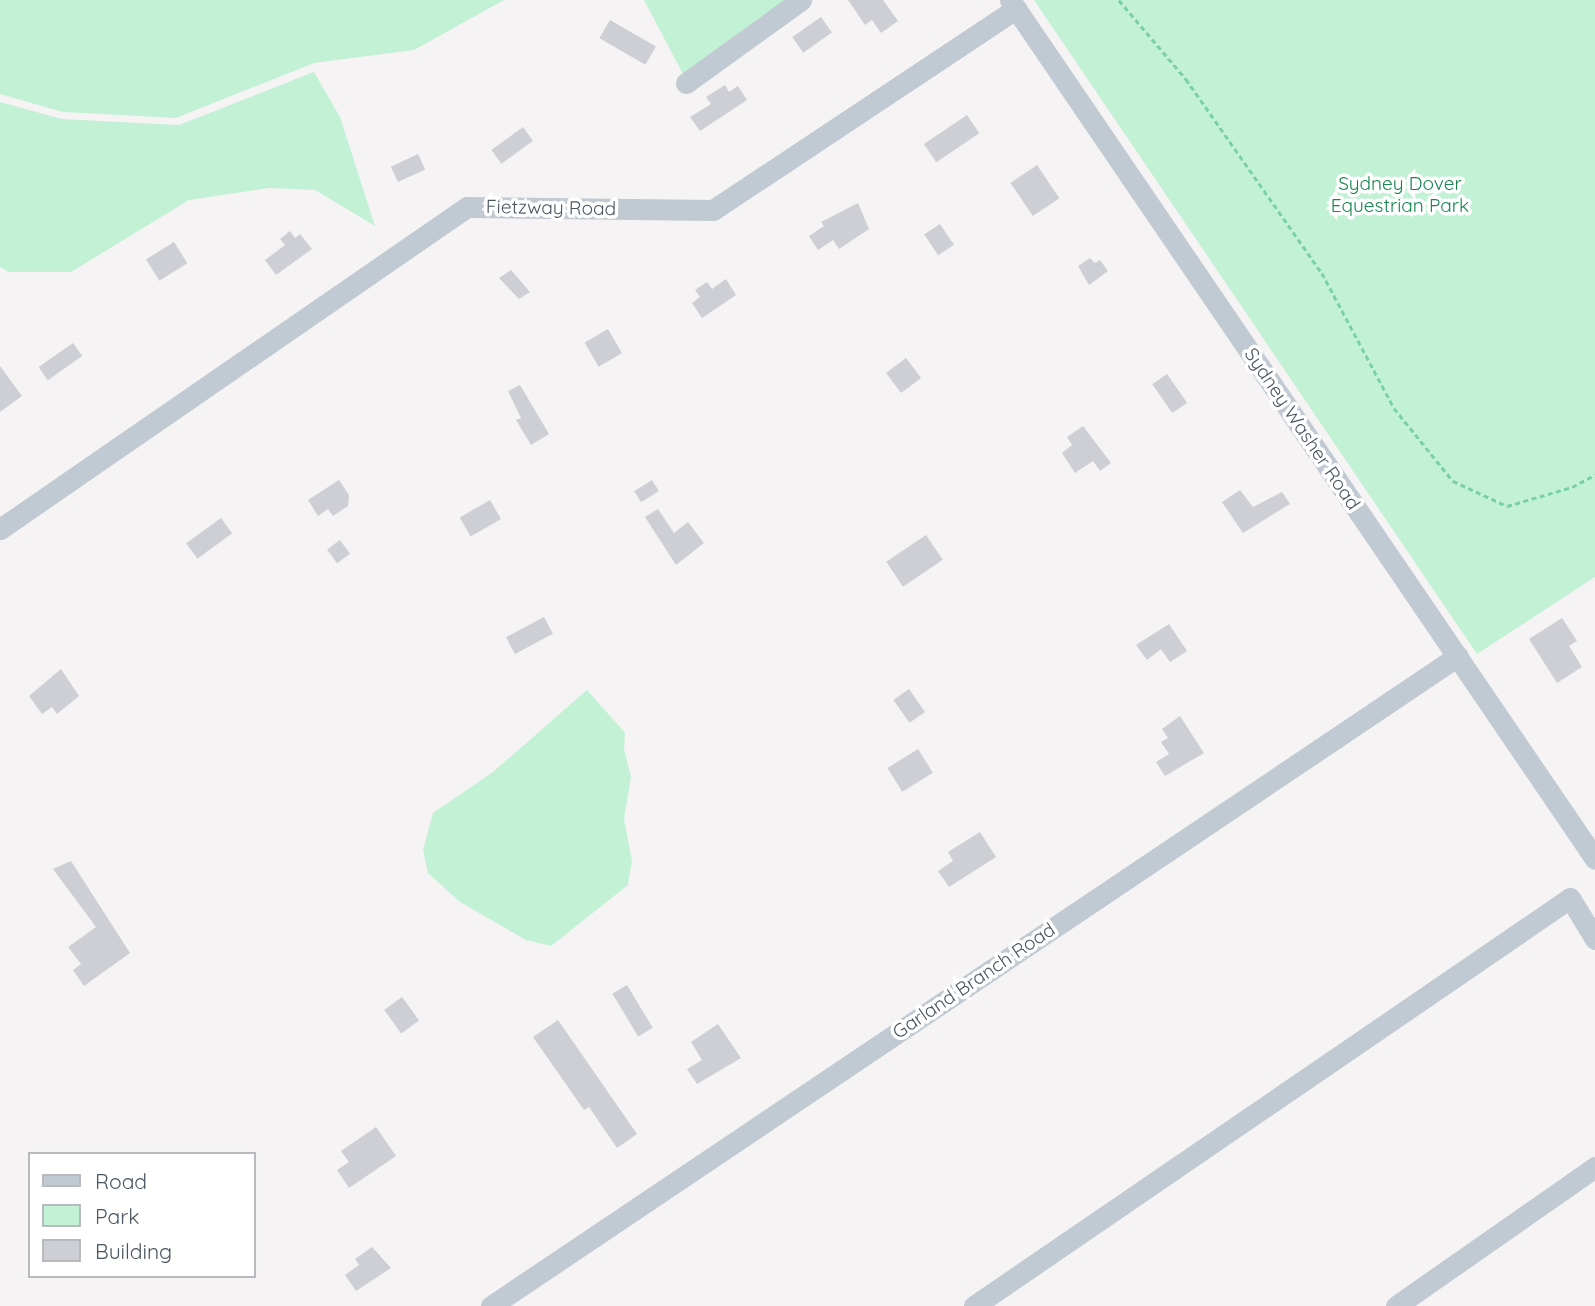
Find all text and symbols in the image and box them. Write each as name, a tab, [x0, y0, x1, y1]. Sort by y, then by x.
park label: Sydney Dover Equestrian Park	[1331, 173, 1469, 217]
street label: Fietzway Road	[486, 195, 616, 221]
street label: Sydney Washer Road	[1239, 344, 1365, 514]
street label: Garland Branch Road	[889, 918, 1059, 1044]
legend	[28, 1152, 256, 1278]
text: Road	[95, 1168, 147, 1194]
text: Park	[95, 1203, 139, 1229]
text: Building	[95, 1238, 172, 1264]

